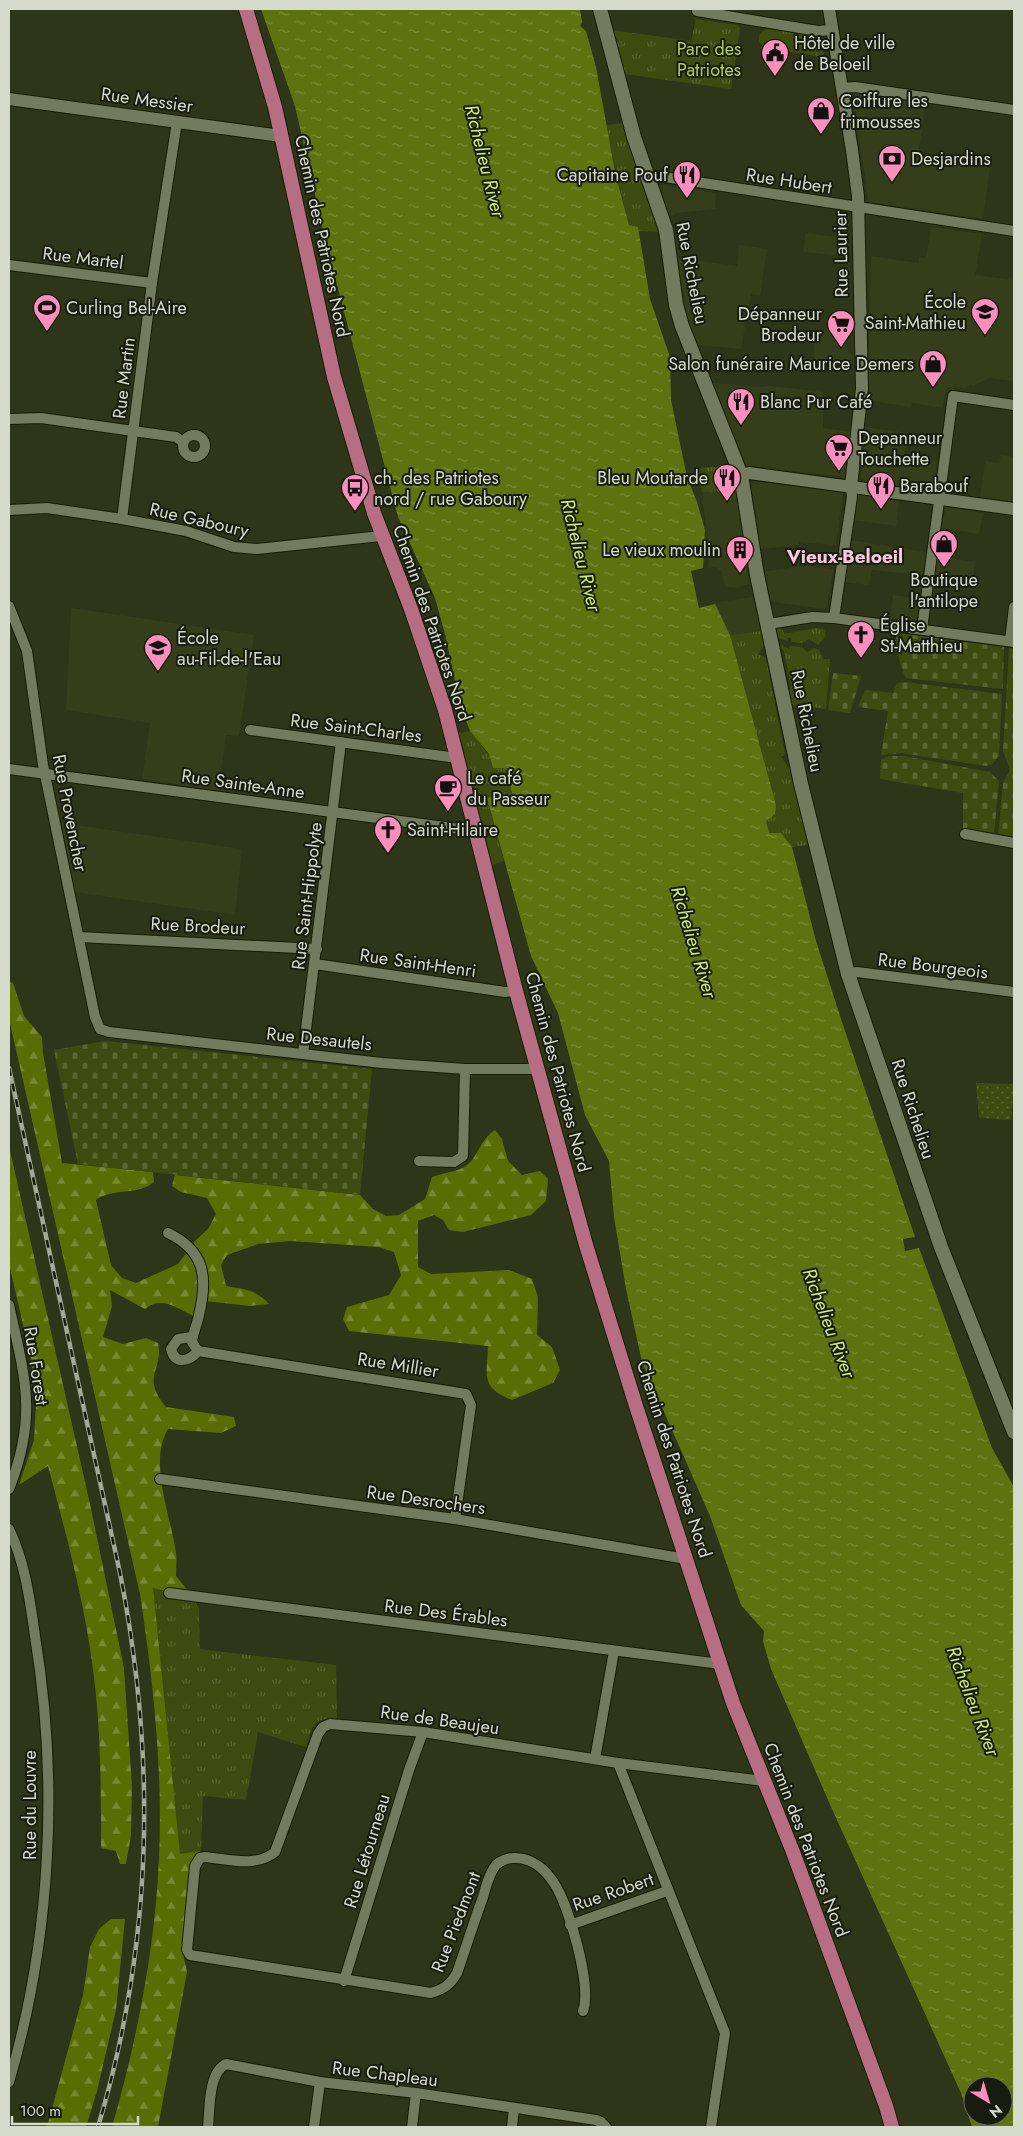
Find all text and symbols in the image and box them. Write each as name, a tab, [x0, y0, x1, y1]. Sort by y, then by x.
place label: Hôtel de ville de Beloeil	[794, 30, 895, 77]
park label: Parc des Patriotes	[677, 36, 741, 83]
public building icon: Hôtel de ville de Beloeil	[760, 38, 790, 77]
street label: Rue Messier	[99, 81, 196, 119]
place label: Coiffure les frimousses	[840, 88, 928, 135]
shop icon: Coiffure les frimousses	[806, 96, 836, 135]
water label: Richelieu River	[458, 102, 513, 222]
street label: Chemin des Patriotes Nord	[288, 132, 356, 340]
bank icon: Desjardins	[877, 144, 907, 183]
place label: Desjardins	[911, 146, 991, 172]
restaurant icon: Capitaine Pouf	[672, 160, 702, 199]
street label: Rue Hubert	[744, 161, 834, 201]
place label: Capitaine Pouf	[557, 162, 669, 188]
street label: Rue Laurier	[827, 210, 855, 298]
street label: Rue Richelieu	[669, 220, 715, 326]
street label: Rue Martel	[41, 240, 125, 276]
place label: École Saint-Mathieu	[865, 289, 966, 336]
sports icon: Curling Bel-Aire	[32, 293, 62, 332]
place label: Curling Bel-Aire	[66, 295, 187, 321]
school or university icon: École Saint-Mathieu	[970, 297, 1000, 336]
place label: Dépanneur Brodeur	[738, 301, 823, 348]
supermarket icon: Dépanneur Brodeur	[826, 309, 856, 348]
street label: Rue Martin	[106, 336, 142, 420]
shop icon: Salon funéraire Maurice Demers	[918, 349, 948, 388]
place label: Salon funéraire Maurice Demers	[668, 351, 914, 377]
restaurant icon: Blanc Pur Café	[726, 387, 756, 426]
place label: Blanc Pur Café	[760, 389, 872, 415]
place label: Depanneur Touchette	[858, 425, 943, 472]
supermarket icon: Depanneur Touchette	[824, 433, 854, 472]
restaurant icon: Bleu Moutarde	[712, 463, 742, 502]
place label: ch. des Patriotes nord / rue Gaboury	[374, 465, 527, 512]
place label: Bleu Moutarde	[597, 465, 708, 491]
restaurant icon: Barabouf	[866, 471, 896, 510]
bus stop icon: ch. des Patriotes nord / rue Gaboury	[340, 473, 370, 512]
place label: Barabouf	[900, 473, 969, 499]
street label: Rue Gaboury	[147, 496, 251, 544]
water label: Richelieu River	[554, 496, 609, 616]
street label: Chemin des Patriotes Nord	[386, 521, 478, 725]
shop icon: Boutique l'antilope	[929, 529, 959, 568]
building icon: Le vieux moulin	[725, 535, 755, 574]
place label: Le vieux moulin	[602, 537, 721, 563]
district label: Vieux-Beloeil	[786, 543, 903, 570]
place label: Boutique l'antilope	[910, 567, 978, 614]
place label: Église St-Matthieu	[880, 612, 963, 659]
church icon: Église St-Matthieu	[846, 620, 876, 659]
place label: École au-Fil-de-l'Eau	[177, 625, 281, 672]
school or university icon: École au-Fil-de-l'Eau	[143, 633, 173, 672]
street label: Rue Richelieu	[784, 668, 830, 774]
street label: Rue Saint-Charles	[289, 707, 423, 749]
street label: Rue Provencher	[46, 752, 94, 875]
street label: Rue Sainte-Anne	[180, 762, 306, 806]
place label: Le café du Passeur	[467, 765, 550, 812]
cafe icon: Le café du Passeur	[433, 773, 463, 812]
church icon: Saint-Hilaire	[373, 815, 403, 854]
place label: Saint-Hilaire	[407, 817, 498, 843]
street label: Rue Saint-Hippolyte	[285, 821, 329, 971]
water label: Richelieu River	[664, 883, 724, 1003]
street label: Rue Brodeur	[150, 911, 247, 942]
street label: Rue Saint-Henri	[358, 942, 478, 984]
street label: Rue Bourgeois	[876, 946, 990, 986]
street label: Chemin des Patriotes Nord	[519, 969, 597, 1175]
street label: Rue Desautels	[265, 1021, 373, 1057]
street label: Rue Richelieu	[885, 1056, 941, 1162]
water label: Richelieu River	[796, 1264, 863, 1383]
street label: Rue Forest	[17, 1325, 55, 1408]
street label: Rue Millier	[356, 1346, 441, 1384]
street label: Chemin des Patriotes Nord	[630, 1357, 718, 1561]
street label: Rue Desrochers	[365, 1479, 487, 1521]
street label: Rue Des Érables	[383, 1593, 509, 1633]
water label: Richelieu River	[940, 1642, 1007, 1761]
street label: Rue de Beaujeu	[379, 1699, 501, 1741]
street label: Chemin des Patriotes Nord	[757, 1739, 855, 1941]
street label: Rue du Louvre	[17, 1750, 43, 1860]
street label: Rue Létourneau	[337, 1791, 397, 1911]
street label: Rue Robert	[569, 1866, 658, 1918]
street label: Rue Piedmont	[425, 1867, 487, 1976]
street label: Rue Chapleau	[331, 2055, 439, 2093]
north arrow	[963, 2076, 1013, 2126]
scale bar	[12, 2094, 139, 2126]
text: 100 m	[20, 2100, 61, 2122]
text: N	[985, 2100, 1007, 2123]

